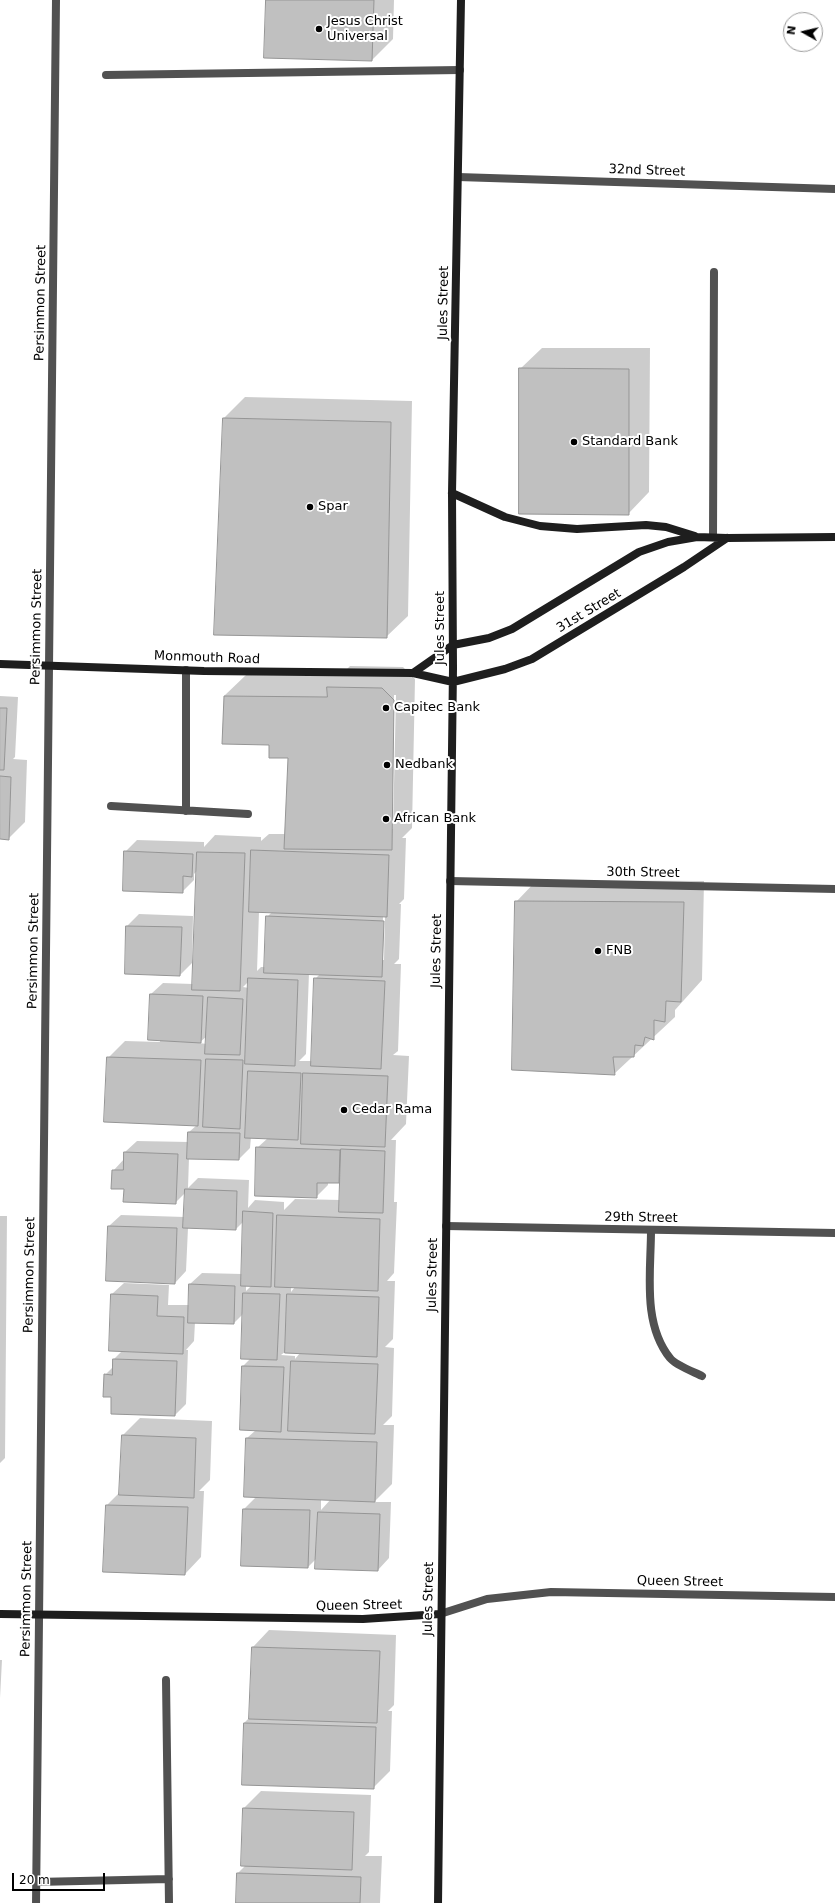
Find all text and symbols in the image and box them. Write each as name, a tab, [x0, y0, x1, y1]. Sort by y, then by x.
north arrow	[783, 12, 823, 52]
place label: Jesus Christ Universal	[327, 14, 403, 45]
marker: Jesus Christ Universal	[314, 24, 324, 34]
text: N	[785, 25, 799, 36]
street label: 32nd Street	[608, 162, 686, 180]
street label: Persimmon Street	[32, 245, 50, 361]
street label: Jules Street	[436, 266, 452, 340]
place label: Standard Bank	[582, 434, 678, 450]
marker: Standard Bank	[569, 437, 579, 447]
place label: Spar	[318, 499, 348, 515]
marker: Spar	[305, 502, 315, 512]
street label: Persimmon Street	[28, 569, 46, 685]
street label: 31st Street	[554, 586, 624, 636]
street label: Jules Street	[433, 591, 449, 665]
street label: Monmouth Road	[154, 648, 260, 668]
place label: Capitec Bank	[394, 700, 480, 716]
marker: Capitec Bank	[381, 703, 391, 713]
place label: Nedbank	[395, 757, 453, 773]
marker: Nedbank	[382, 760, 392, 770]
place label: African Bank	[394, 811, 476, 827]
marker: African Bank	[381, 814, 391, 824]
street label: 30th Street	[606, 865, 680, 881]
street label: Persimmon Street	[25, 893, 43, 1009]
street label: Jules Street	[429, 914, 445, 988]
place label: FNB	[606, 943, 632, 959]
marker: FNB	[593, 946, 603, 956]
place label: Cedar Rama	[352, 1102, 432, 1118]
marker: Cedar Rama	[339, 1105, 349, 1115]
street label: 29th Street	[604, 1210, 678, 1226]
street label: Persimmon Street	[21, 1217, 39, 1333]
street label: Jules Street	[425, 1238, 441, 1312]
street label: Persimmon Street	[18, 1541, 36, 1657]
street label: Jules Street	[421, 1562, 437, 1636]
street label: Queen Street	[637, 1573, 723, 1591]
street label: Queen Street	[316, 1597, 402, 1615]
scale bar	[14, 1865, 107, 1891]
text: 20 m	[19, 1873, 50, 1887]

